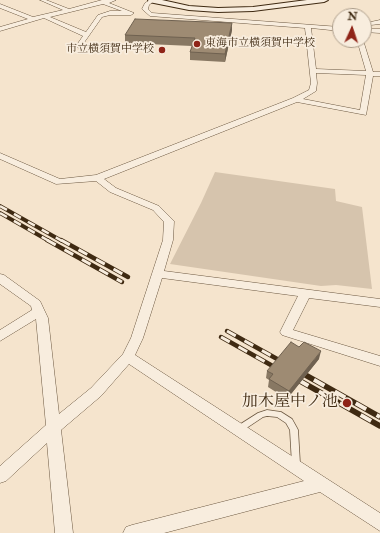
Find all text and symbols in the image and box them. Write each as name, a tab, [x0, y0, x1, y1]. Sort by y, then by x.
north arrow	[332, 8, 372, 48]
text: N	[347, 10, 358, 23]
place label: 東海市立横須賀中学校	[205, 37, 315, 51]
marker: 東海市立横須賀中学校	[192, 39, 202, 49]
place label: 市立横須賀中学校	[66, 43, 154, 57]
marker: 市立横須賀中学校	[157, 45, 167, 55]
place label: 加木屋中ノ池	[242, 393, 338, 413]
marker: 加木屋中ノ池	[341, 397, 353, 409]

